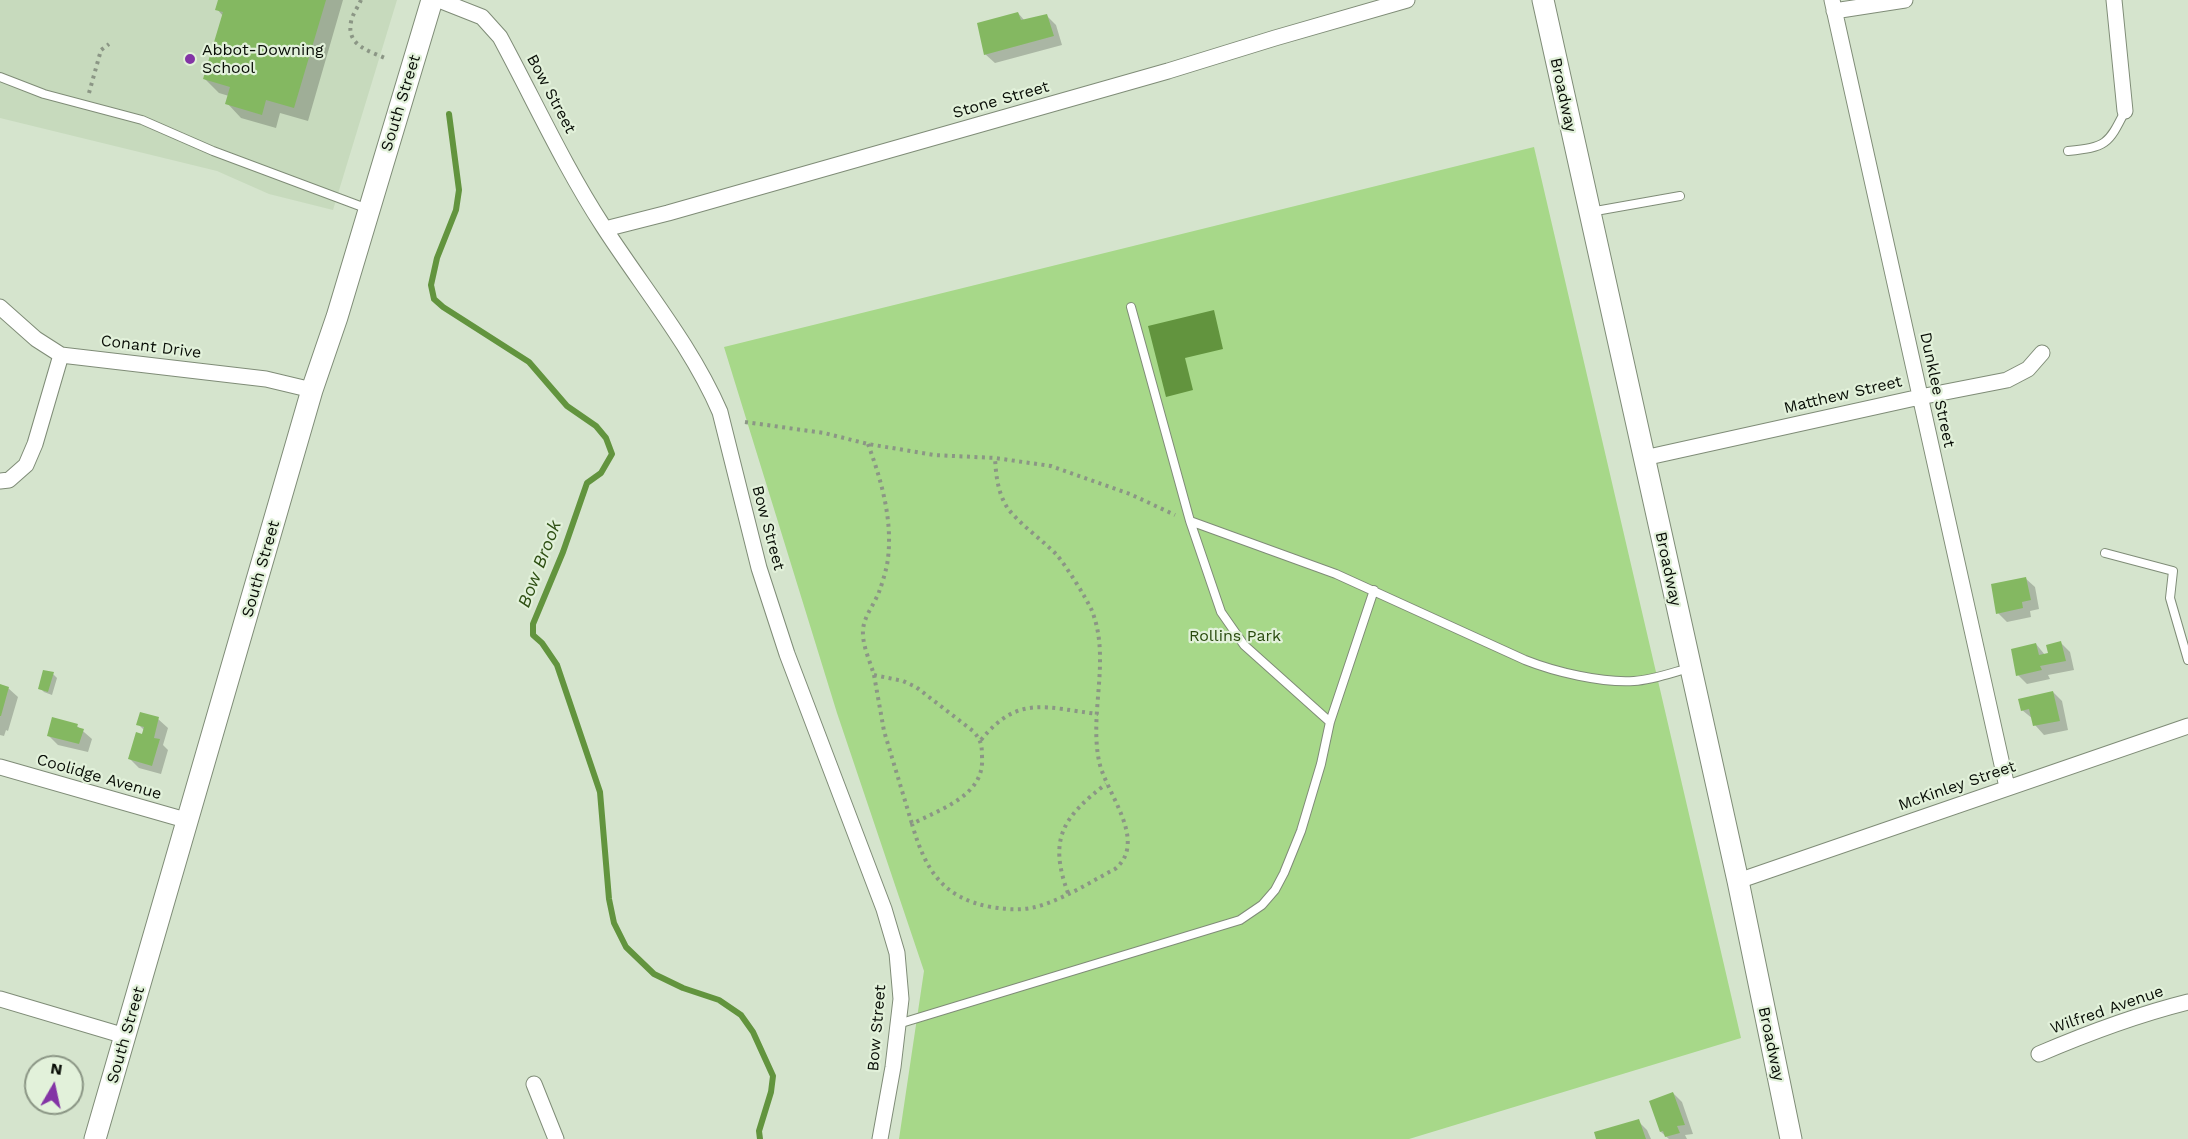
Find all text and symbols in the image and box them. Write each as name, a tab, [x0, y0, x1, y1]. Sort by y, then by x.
place label: Abbot-Downing School	[202, 40, 324, 78]
street label: Bow Street	[522, 51, 580, 137]
marker: Abbot-Downing School	[183, 52, 197, 66]
street label: South Street	[377, 52, 425, 154]
street label: Broadway	[1546, 56, 1580, 134]
street label: Stone Street	[951, 77, 1051, 123]
street label: Conant Drive	[100, 331, 202, 363]
street label: Dunklee Street	[1915, 331, 1959, 449]
street label: Matthew Street	[1782, 372, 1904, 418]
street label: Bow Street	[747, 484, 789, 572]
water label: Bow Brook	[514, 517, 566, 611]
street label: South Street	[238, 518, 284, 620]
street label: Broadway	[1651, 530, 1685, 608]
park label: Rollins Park	[1189, 626, 1281, 646]
street label: Coolidge Avenue	[34, 750, 164, 804]
street label: McKinley Street	[1896, 757, 2018, 815]
street label: Wilfred Avenue	[2048, 982, 2166, 1038]
street label: South Street	[103, 984, 149, 1086]
street label: Bow Street	[864, 984, 890, 1072]
street label: Broadway	[1754, 1005, 1788, 1083]
north arrow	[24, 1055, 84, 1115]
text: N	[49, 1058, 64, 1079]

